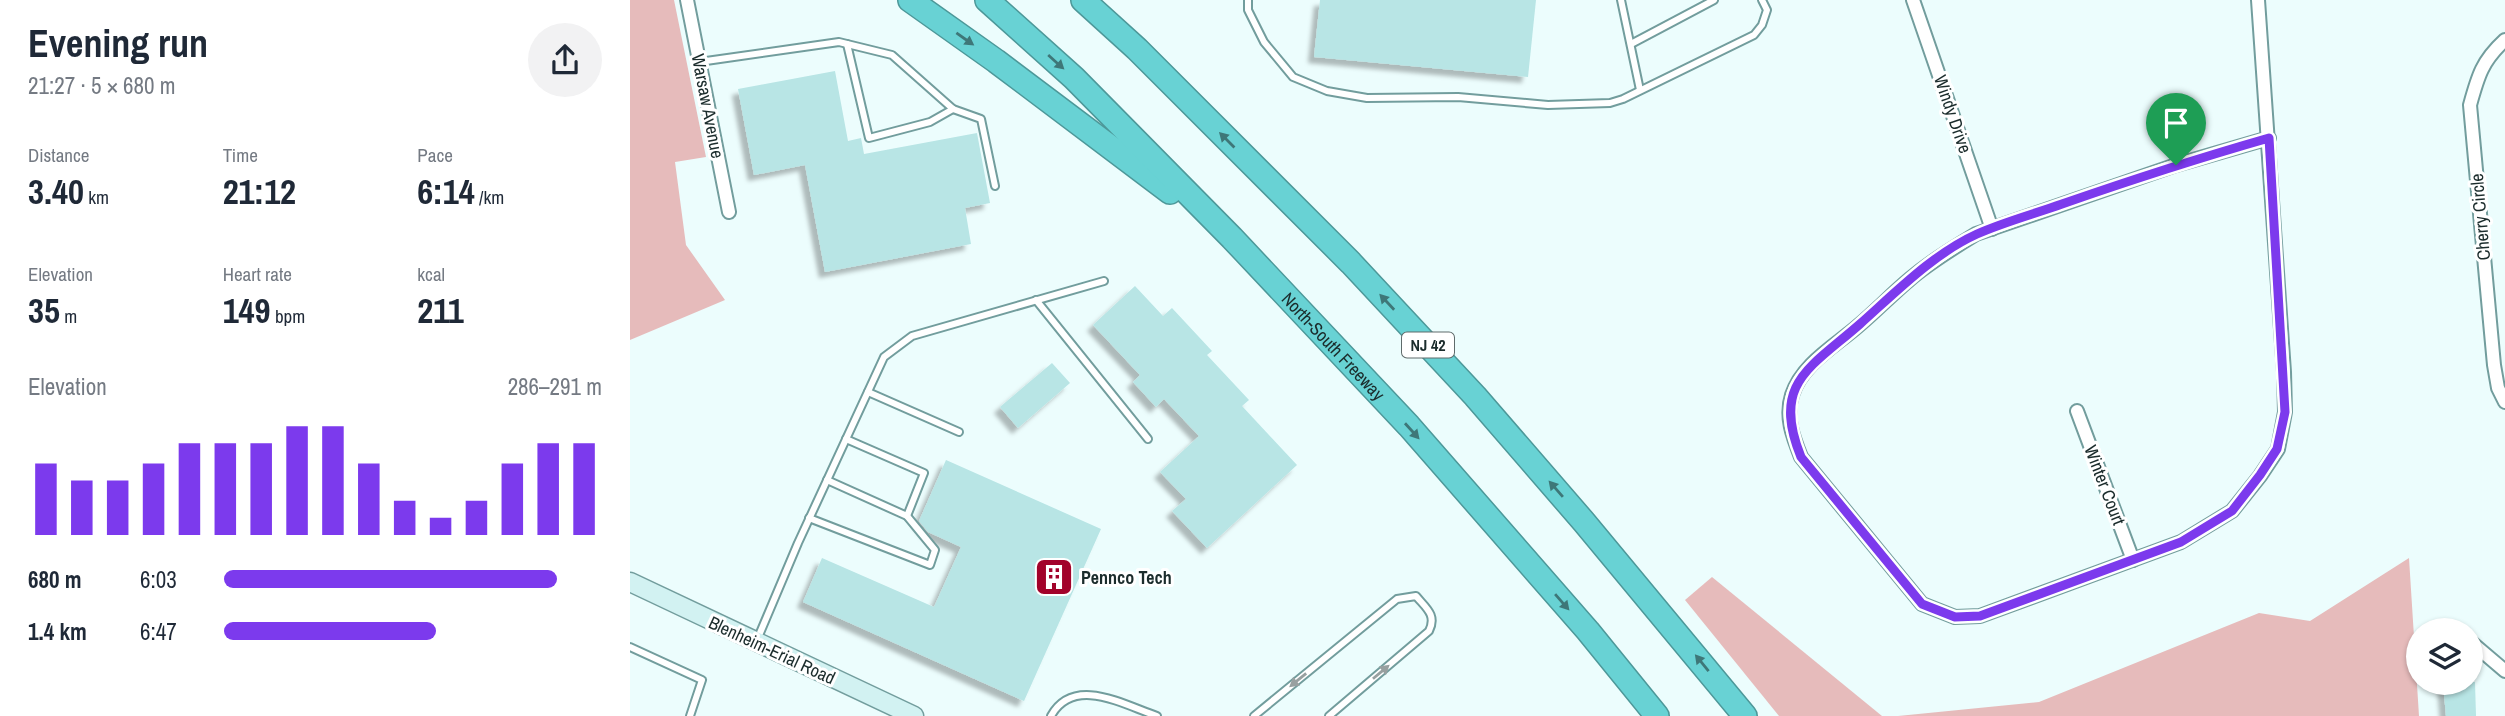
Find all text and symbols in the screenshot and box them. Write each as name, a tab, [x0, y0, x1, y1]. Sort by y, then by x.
text: Evening run	[28, 18, 208, 69]
button: share	[528, 23, 602, 97]
one-way arrow	[956, 32, 975, 45]
street label: Warsaw Avenue	[686, 52, 730, 160]
one-way arrow	[1047, 54, 1065, 70]
text: 21:27 · 5 × 680 m	[28, 70, 175, 101]
street label: Windy Drive	[1928, 72, 1978, 156]
pin	[2146, 93, 2206, 165]
icon: arrive	[2157, 104, 2195, 142]
one-way arrow	[1219, 132, 1236, 148]
text: Distance	[28, 142, 89, 168]
text: Time	[223, 142, 258, 168]
text: Pace	[417, 142, 453, 168]
text: 3.40	[28, 168, 84, 215]
text: 21:12	[223, 168, 296, 215]
text: 6:14	[417, 168, 475, 215]
street label: Cherry Circle	[2464, 173, 2496, 261]
text: km	[84, 184, 109, 210]
text: /km	[475, 184, 504, 210]
text: Elevation	[28, 261, 93, 287]
text: Heart rate	[223, 261, 292, 287]
text: kcal	[417, 261, 445, 287]
street label: North-South Freeway	[1276, 286, 1391, 406]
text: 35	[28, 287, 60, 334]
text: 149	[223, 287, 271, 334]
text: 211	[417, 287, 464, 334]
one-way arrow	[1379, 294, 1395, 311]
text: m	[60, 303, 77, 329]
text: bpm	[271, 303, 305, 329]
road number: NJ 42	[1402, 332, 1454, 358]
text: Elevation	[28, 371, 107, 402]
text: 286–291 m	[508, 371, 602, 402]
one-way arrow	[1404, 422, 1420, 439]
street label: Winter Court	[2078, 441, 2132, 529]
one-way arrow	[1549, 480, 1564, 497]
building icon: Pennco Tech	[1033, 556, 1075, 598]
text: 680 m	[28, 564, 81, 595]
text: 6:03	[140, 564, 177, 595]
place label: Pennco Tech	[1081, 565, 1172, 590]
one-way arrow	[1554, 593, 1569, 610]
street label: Blenheim-Erial Road	[705, 610, 839, 690]
text: 1.4 km	[28, 616, 87, 647]
text: 6:47	[140, 616, 177, 647]
map controls	[2406, 618, 2483, 695]
button: layers	[2406, 618, 2483, 695]
one-way arrow	[1695, 654, 1710, 671]
one-way arrow	[1372, 664, 1390, 680]
one-way arrow	[1290, 672, 1308, 687]

